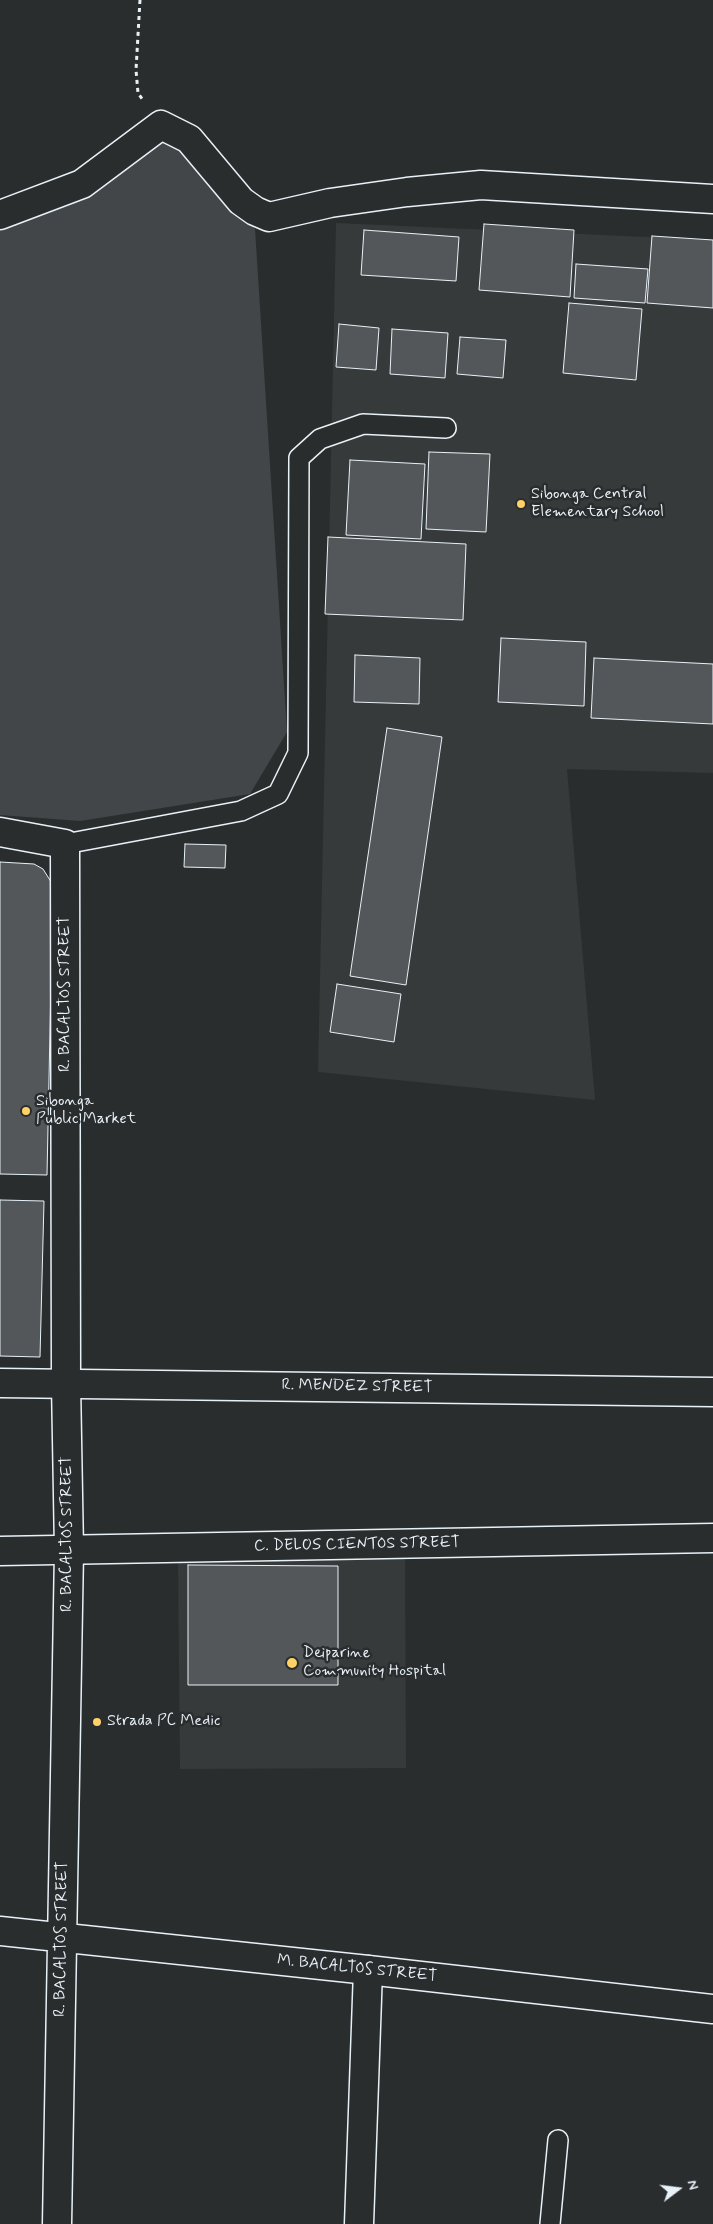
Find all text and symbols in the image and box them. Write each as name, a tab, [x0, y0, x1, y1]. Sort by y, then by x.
place label: Sibonga Central Elementary School	[531, 485, 664, 523]
marker: Sibonga Central Elementary School	[515, 498, 527, 510]
street label: R. BACALTOS STREET	[56, 916, 76, 1072]
place label: Sibonga Public Market	[36, 1092, 136, 1130]
marker: Sibonga Public Market	[20, 1105, 32, 1117]
street label: R. MENDEZ STREET	[281, 1376, 433, 1398]
street label: R. BACALTOS STREET	[58, 1456, 78, 1612]
street label: C. DELOS CIENTOS STREET	[254, 1534, 460, 1556]
place label: Deiparine Community Hospital	[303, 1644, 446, 1682]
marker: Deiparine Community Hospital	[285, 1656, 299, 1670]
place label: Strada PC Medic	[107, 1712, 220, 1732]
marker: Strada PC Medic	[91, 1716, 103, 1728]
street label: R. BACALTOS STREET	[51, 1861, 73, 2017]
street label: M. BACALTOS STREET	[276, 1951, 438, 1987]
north arrow	[653, 2164, 703, 2214]
text: N	[683, 2178, 702, 2192]

